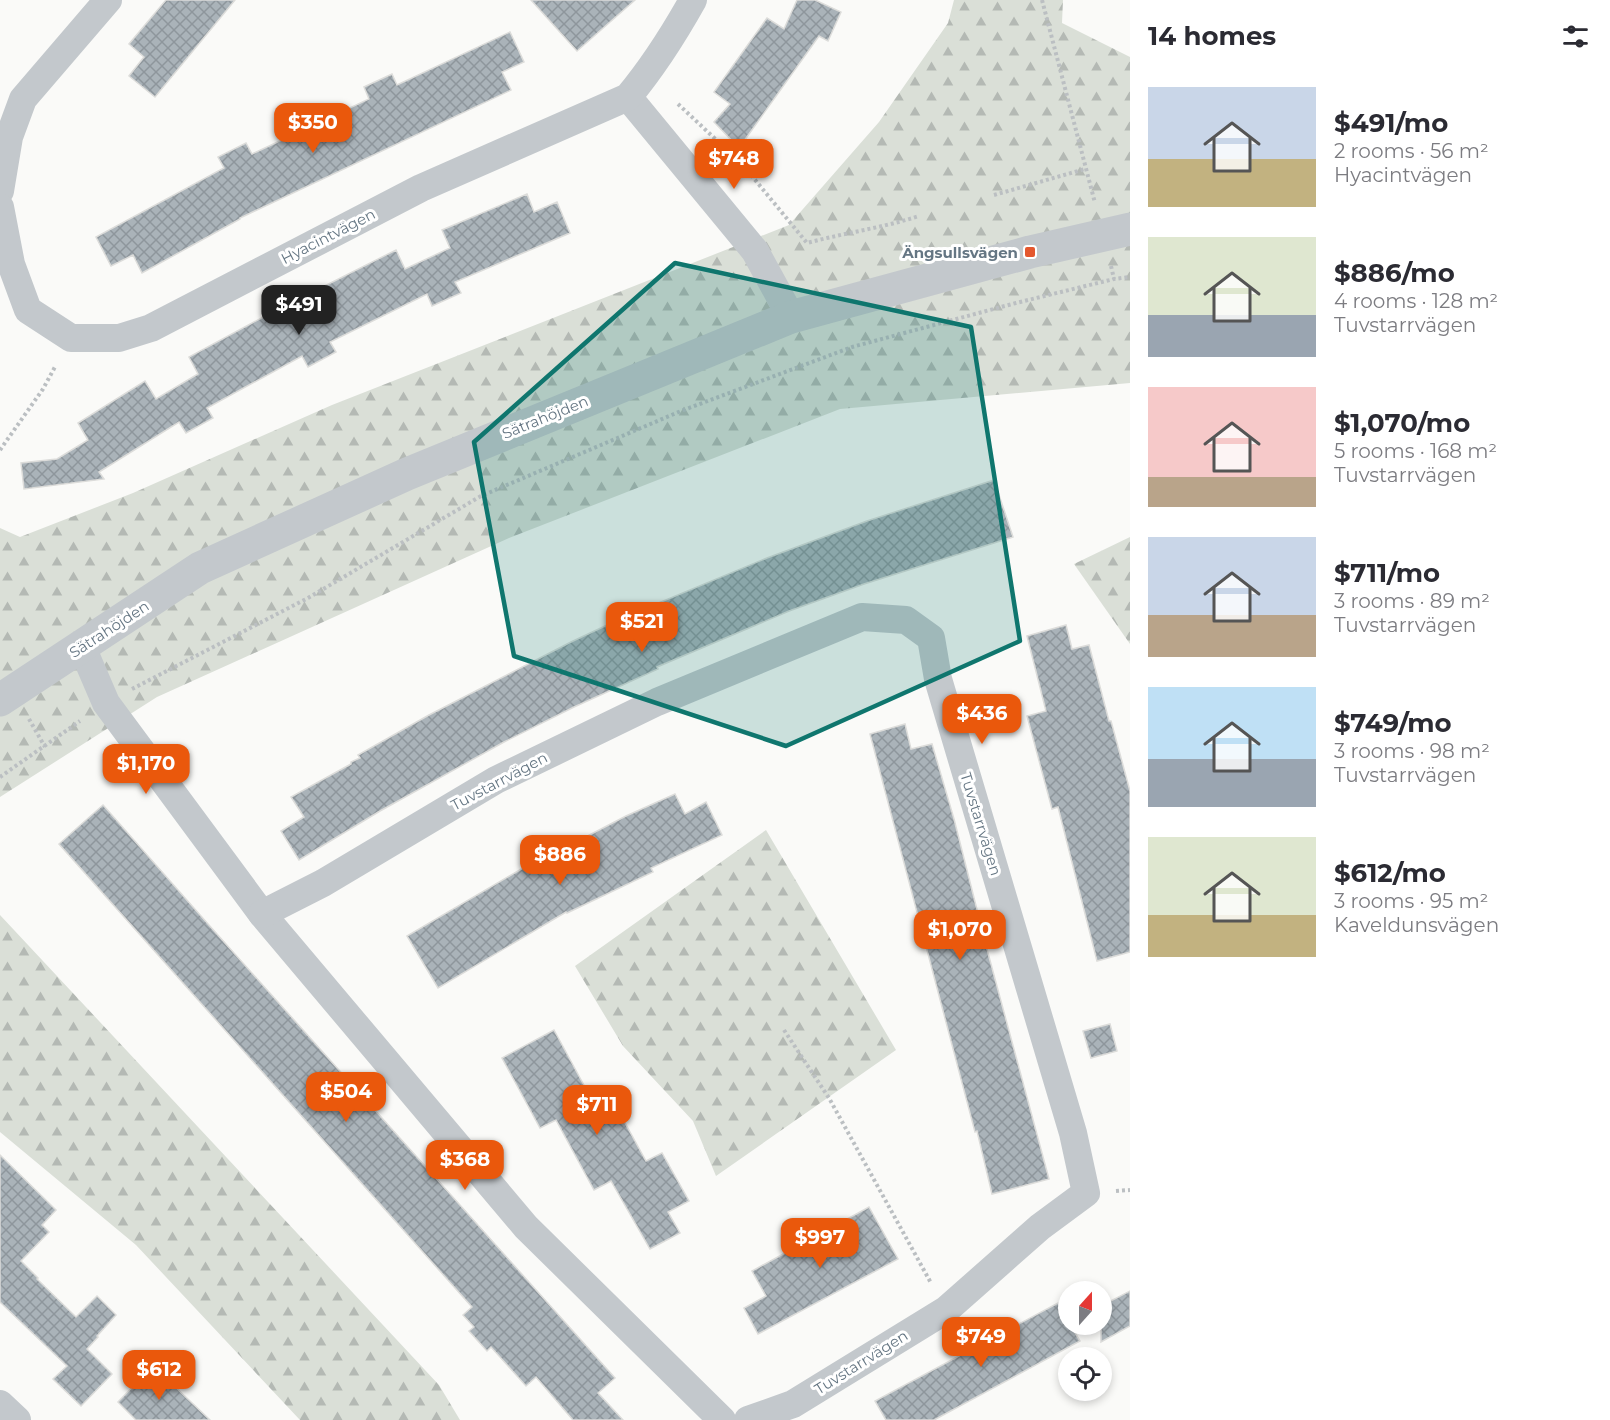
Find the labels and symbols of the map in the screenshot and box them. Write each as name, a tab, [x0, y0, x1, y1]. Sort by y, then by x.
pin: $350	[277, 103, 349, 154]
pin: $748	[698, 139, 770, 190]
street label: Hyacintvägen	[278, 204, 378, 268]
place label: Ängsullsvägen	[901, 243, 1018, 262]
marker: Ängsullsvägen	[1023, 245, 1037, 259]
pin: $491	[263, 285, 335, 336]
street label: Sätrahöjden	[499, 391, 591, 443]
street label: Sätrahöjden	[65, 596, 153, 662]
pin: $521	[606, 602, 678, 653]
pin: $436	[946, 694, 1018, 745]
pin: $1,170	[97, 744, 195, 795]
street label: Tuvstarrvägen	[447, 748, 551, 814]
street label: Tuvstarrvägen	[956, 770, 1006, 878]
pin: $886	[524, 835, 596, 886]
pin: $1,070	[911, 910, 1009, 961]
pin: $504	[310, 1072, 382, 1123]
pin: $711	[561, 1085, 633, 1136]
pin: $368	[429, 1140, 501, 1191]
pin: $997	[784, 1218, 856, 1269]
north arrow	[1058, 1281, 1112, 1335]
pin: $749	[945, 1317, 1017, 1368]
street label: Tuvstarrvägen	[811, 1326, 911, 1398]
pin: $612	[123, 1350, 195, 1401]

